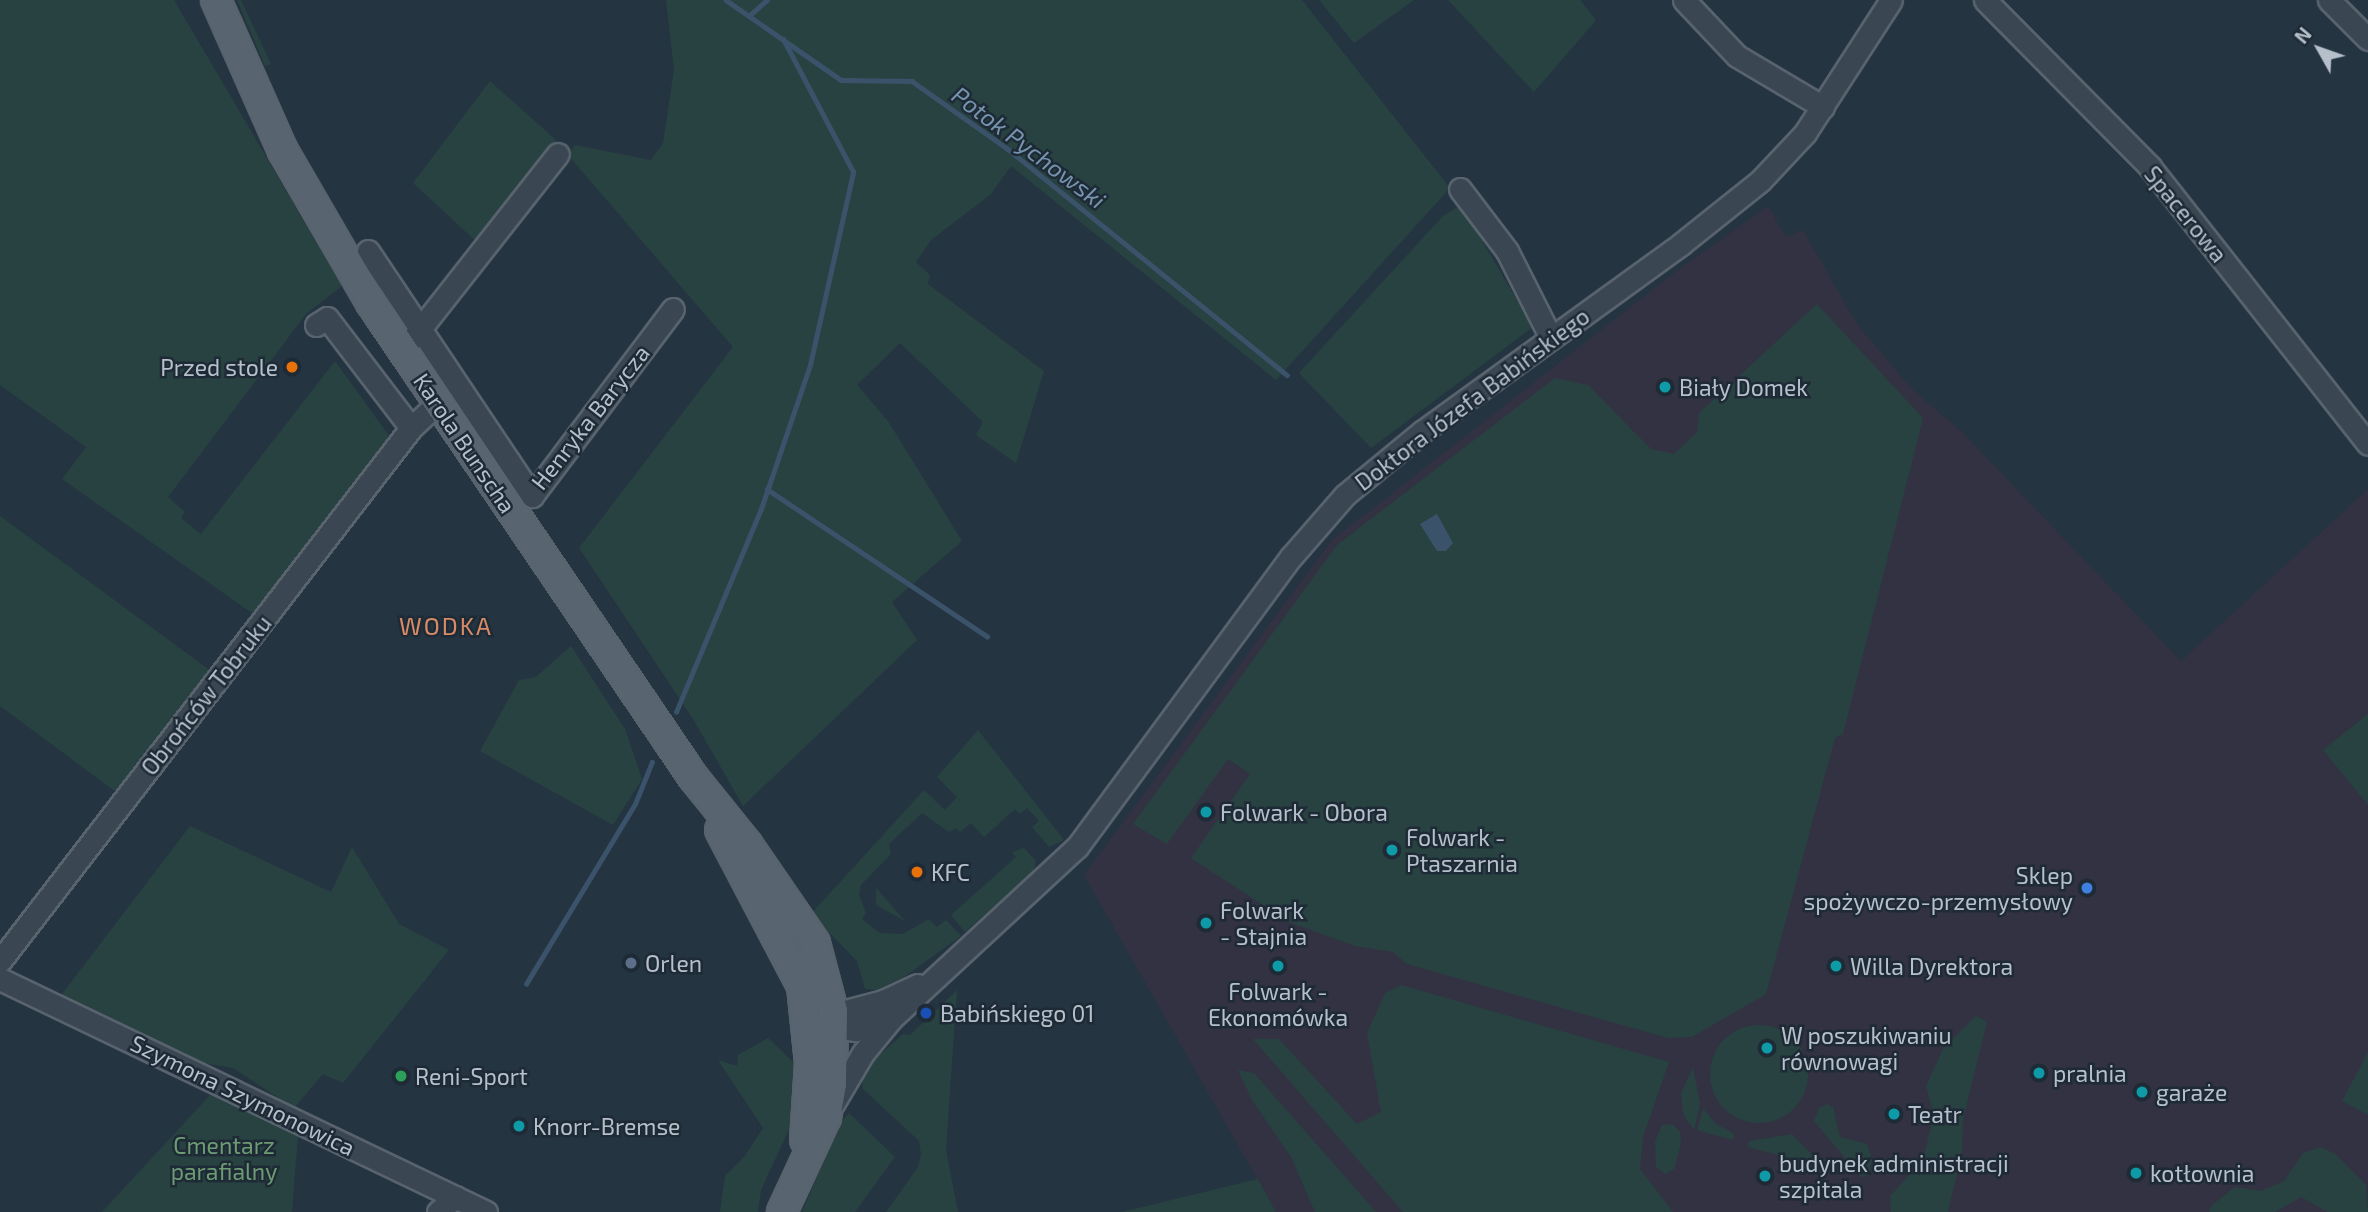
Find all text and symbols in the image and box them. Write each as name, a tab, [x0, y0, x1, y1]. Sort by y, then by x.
north arrow	[2284, 14, 2354, 84]
text: N	[2289, 23, 2316, 48]
water label: Potok Pychowski	[947, 80, 1111, 214]
street label: Spacerowa	[2139, 160, 2233, 268]
street label: Doktora Józefa Babińskiego	[1349, 302, 1595, 496]
street label: Henryka Barycza	[525, 339, 655, 495]
place label: Przed stole	[160, 353, 278, 381]
marker: Przed stole	[284, 359, 300, 375]
street label: Karola Bunscha	[408, 368, 522, 518]
place label: Biały Domek	[1679, 373, 1808, 401]
marker: Biały Domek	[1657, 379, 1673, 395]
street label: Obrońców Tobruku	[135, 609, 277, 781]
district label: WODKA	[400, 612, 492, 640]
place label: Folwark - Obora	[1220, 798, 1388, 826]
marker: Folwark - Obora	[1198, 804, 1214, 820]
place label: Folwark - Ptaszarnia	[1406, 823, 1518, 877]
marker: Folwark - Ptaszarnia	[1384, 842, 1400, 858]
place label: KFC	[931, 858, 970, 886]
place label: Sklep spożywczo-przemysłowy	[1804, 861, 2073, 915]
marker: KFC	[909, 864, 925, 880]
marker: Sklep spożywczo-przemysłowy	[2079, 880, 2095, 896]
place label: Folwark - Stajnia	[1220, 896, 1307, 950]
marker: Folwark - Stajnia	[1198, 915, 1214, 931]
place label: Orlen	[645, 949, 702, 977]
place label: Willa Dyrektora	[1850, 952, 2013, 980]
marker: Orlen	[623, 955, 639, 971]
marker: Folwark - Ekonomówka	[1270, 958, 1286, 974]
marker: Willa Dyrektora	[1828, 958, 1844, 974]
place label: Folwark - Ekonomówka	[1208, 977, 1348, 1031]
place label: Babińskiego 01	[940, 999, 1094, 1027]
marker: Babińskiego 01	[918, 1005, 934, 1021]
place label: W poszukiwaniu równowagi	[1781, 1021, 1952, 1075]
street label: Szymona Szymonowica	[126, 1029, 360, 1161]
marker: W poszukiwaniu równowagi	[1759, 1040, 1775, 1056]
place label: pralnia	[2053, 1059, 2127, 1087]
place label: Reni-Sport	[415, 1062, 528, 1090]
marker: pralnia	[2031, 1065, 2047, 1081]
marker: Reni-Sport	[393, 1068, 409, 1084]
place label: garaże	[2156, 1078, 2227, 1106]
marker: garaże	[2134, 1084, 2150, 1100]
place label: Teatr	[1908, 1100, 1962, 1128]
marker: Teatr	[1886, 1106, 1902, 1122]
place label: Knorr-Bremse	[533, 1112, 680, 1140]
marker: Knorr-Bremse	[511, 1118, 527, 1134]
park label: Cmentarz parafialny	[171, 1131, 277, 1185]
place label: budynek administracji szpitala	[1779, 1149, 2009, 1203]
place label: kotłownia	[2150, 1159, 2254, 1187]
marker: kotłownia	[2128, 1165, 2144, 1181]
marker: budynek administracji szpitala	[1757, 1168, 1773, 1184]

